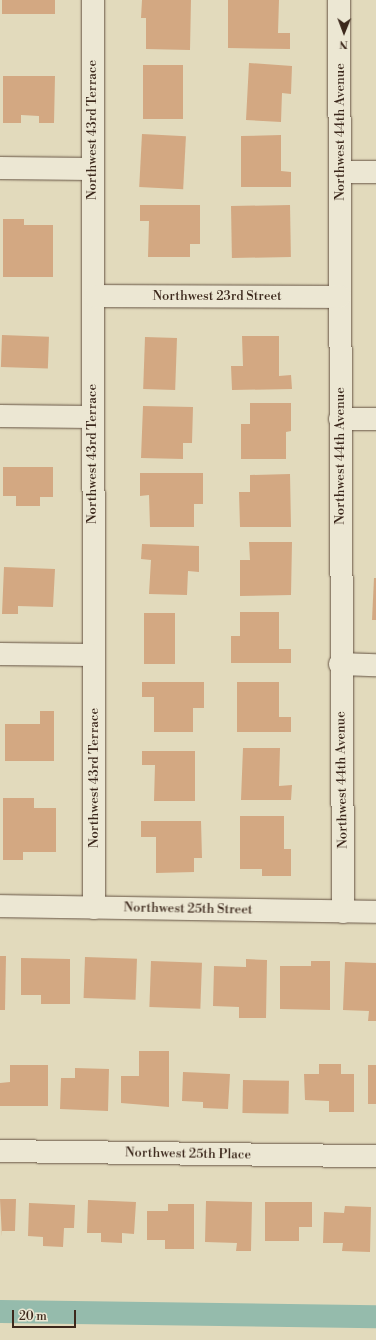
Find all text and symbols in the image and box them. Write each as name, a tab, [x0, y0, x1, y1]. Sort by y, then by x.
north arrow	[324, 12, 364, 52]
text: N	[339, 37, 348, 51]
street label: Northwest 43rd Terrace	[84, 60, 100, 200]
street label: Northwest 44th Avenue	[332, 63, 348, 201]
street label: Northwest 23rd Street	[152, 288, 282, 304]
street label: Northwest 43rd Terrace	[84, 384, 100, 524]
street label: Northwest 44th Avenue	[332, 387, 348, 525]
street label: Northwest 43rd Terrace	[86, 708, 102, 848]
street label: Northwest 44th Avenue	[333, 711, 351, 849]
street label: Northwest 25th Street	[123, 900, 253, 918]
street label: Northwest 25th Place	[125, 1145, 251, 1163]
scale bar	[14, 1302, 78, 1328]
text: 20 m	[19, 1309, 47, 1324]

